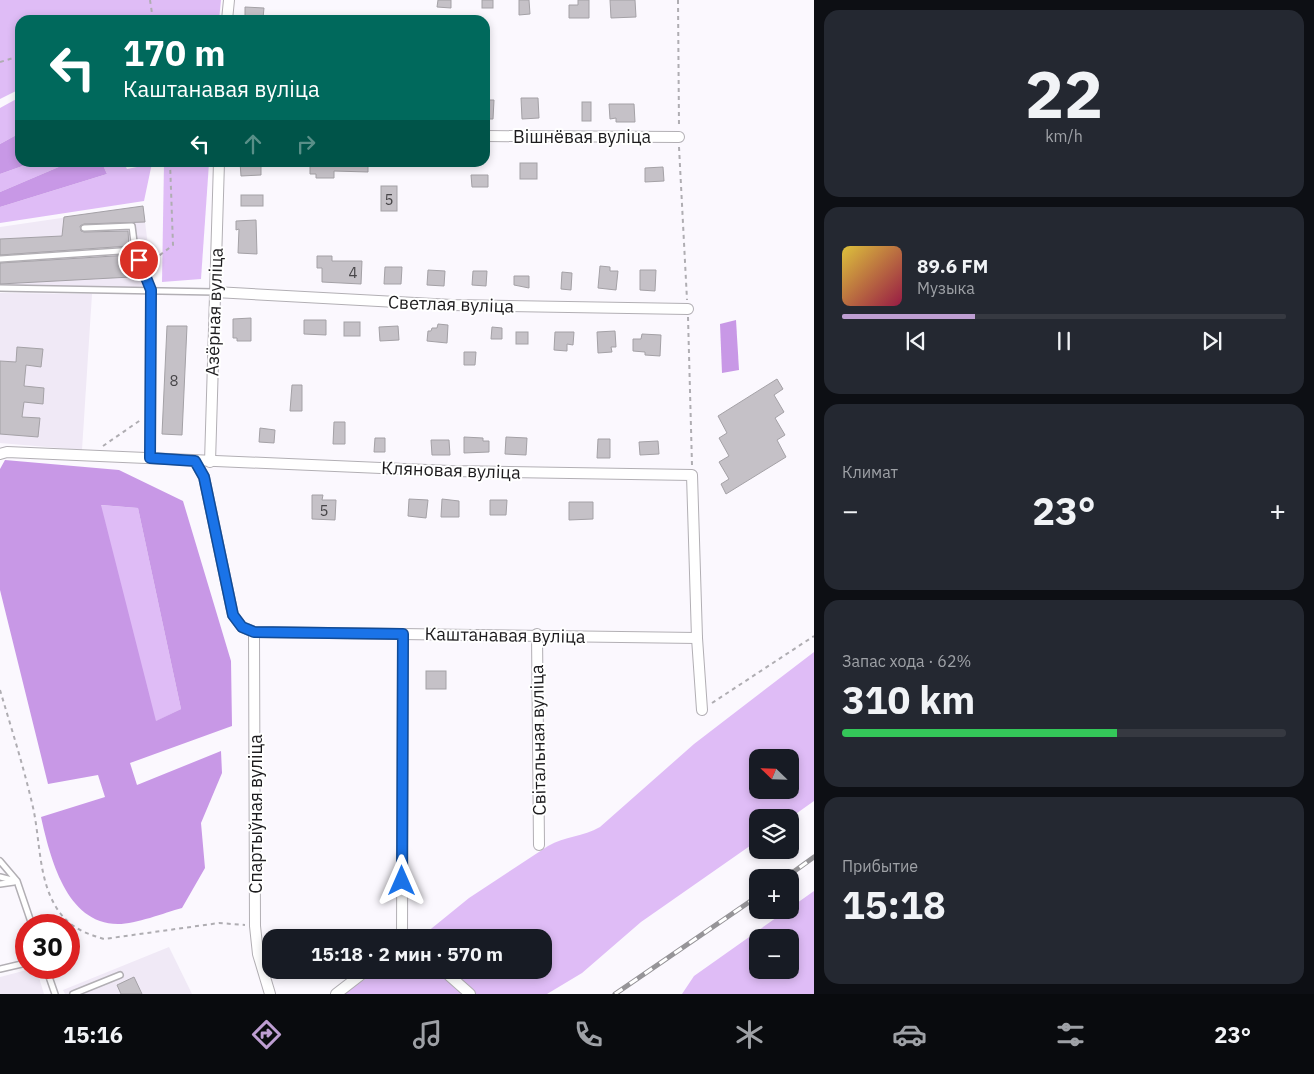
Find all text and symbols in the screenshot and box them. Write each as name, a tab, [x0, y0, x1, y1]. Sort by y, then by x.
text: 170 m	[123, 30, 226, 76]
icon: left	[40, 35, 105, 100]
text: 22	[1025, 51, 1103, 136]
text: Каштанавая вуліца	[123, 74, 320, 103]
street label: Вішнёвая вуліца	[513, 125, 651, 148]
text: km/h	[1045, 126, 1083, 146]
icon: left	[186, 130, 214, 158]
icon: ahead	[239, 130, 267, 158]
icon: right	[292, 130, 320, 158]
house number: 5	[384, 190, 394, 209]
pin	[118, 239, 160, 281]
icon: arrive	[125, 246, 153, 274]
street label: Азёрная вуліца	[200, 247, 228, 377]
text: 89.6 FM	[917, 254, 988, 278]
house number: 4	[348, 263, 358, 282]
text: Музыка	[917, 278, 975, 298]
street label: Светлая вуліца	[388, 290, 515, 318]
icon: previous	[902, 327, 930, 355]
icon: pause	[1050, 327, 1078, 355]
icon: next	[1198, 327, 1226, 355]
house number: 8	[169, 371, 179, 390]
street label: Кляновая вуліца	[381, 456, 522, 484]
text: Климат	[842, 462, 898, 482]
text: 23°	[1032, 486, 1096, 535]
text: −	[842, 492, 859, 529]
text: +	[1269, 492, 1286, 529]
house number: 5	[319, 501, 329, 520]
street label: Каштанавая вуліца	[424, 622, 586, 648]
text: Запас хода · 62%	[842, 651, 971, 671]
street label: Світальная вуліца	[525, 664, 551, 816]
text: 310 km	[842, 675, 975, 724]
street label: Спартыўная вуліца	[244, 734, 267, 894]
north arrow	[749, 749, 799, 799]
map controls	[749, 749, 799, 979]
button: layers	[749, 809, 799, 859]
position arrow	[375, 854, 427, 906]
text: Прибытие	[842, 856, 918, 876]
button: +	[749, 869, 799, 919]
text: 15:18	[842, 880, 946, 929]
speed limit sign: 30	[15, 914, 80, 979]
button: −	[749, 929, 799, 979]
text: 15:18 · 2 мин · 570 m	[311, 942, 503, 966]
icon: directions	[249, 1017, 284, 1052]
icon: music	[410, 1017, 445, 1052]
icon: phone	[571, 1017, 606, 1052]
icon: climate	[732, 1017, 767, 1052]
icon: car	[892, 1017, 927, 1052]
icon: filters	[1053, 1017, 1088, 1052]
text: 15:16	[63, 1020, 123, 1049]
text: 23°	[1214, 1020, 1251, 1049]

